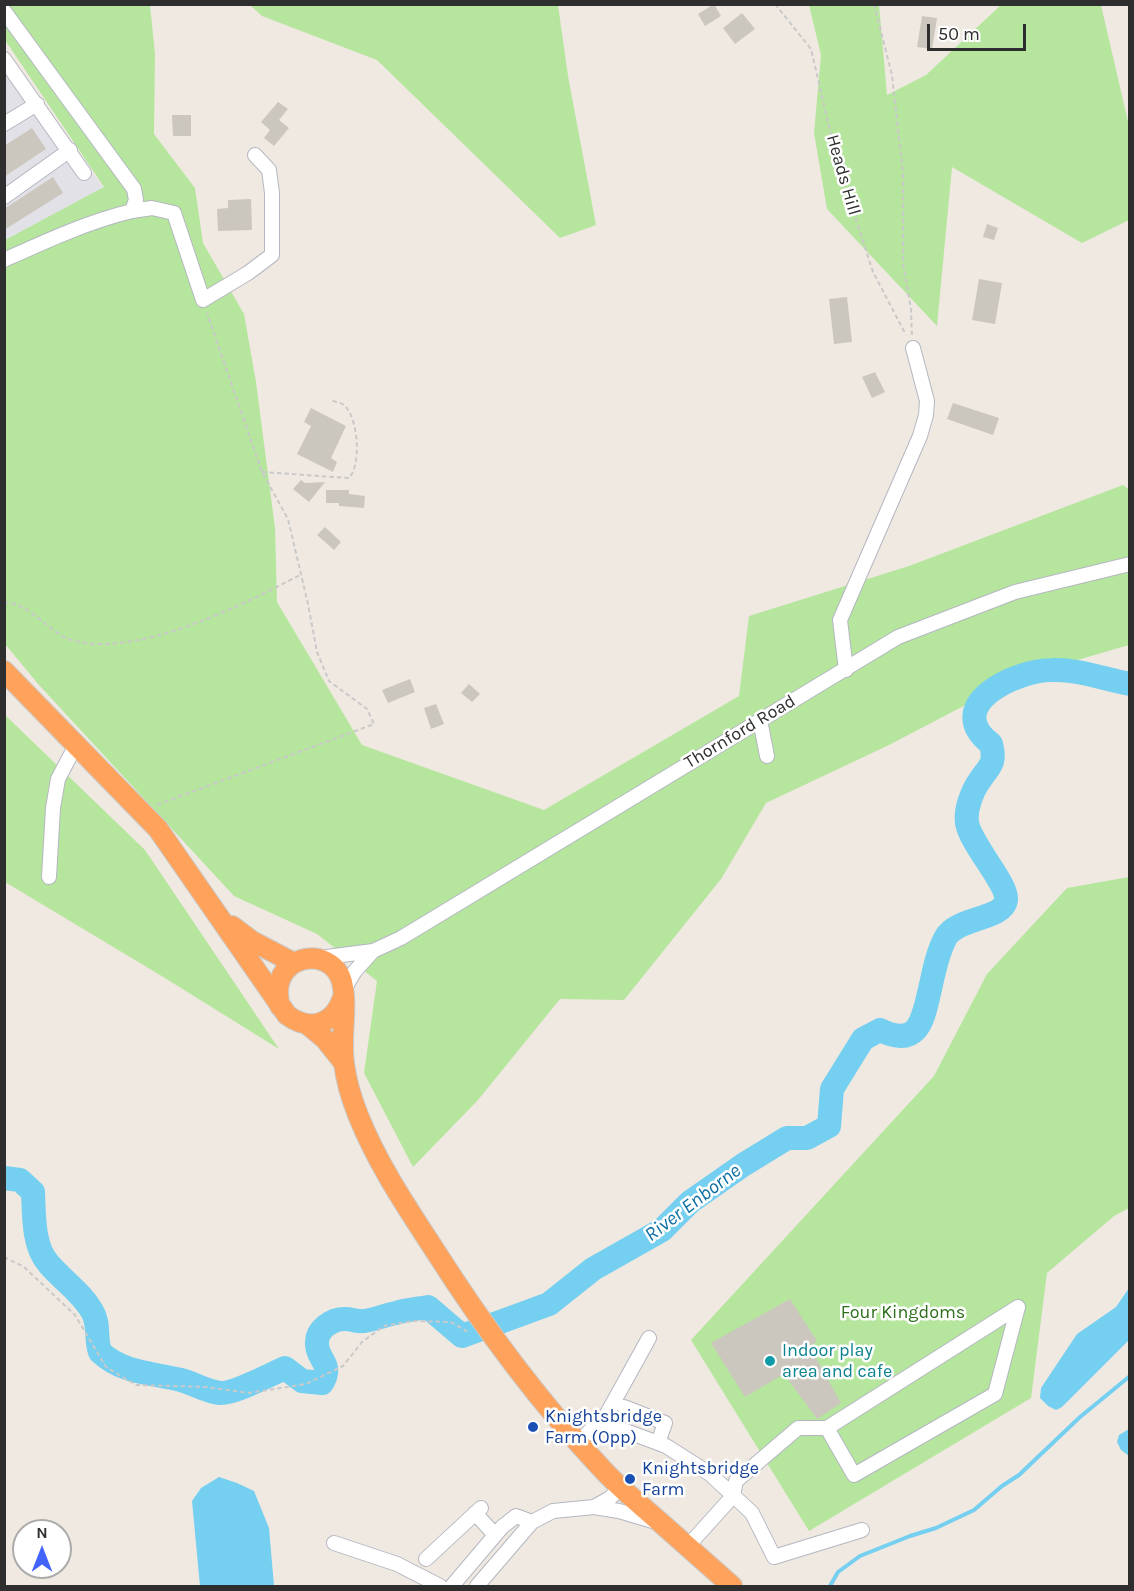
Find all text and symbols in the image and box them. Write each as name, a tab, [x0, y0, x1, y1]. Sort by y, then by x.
scale bar	[930, 12, 1029, 50]
text: 50 m	[938, 23, 980, 45]
street label: Heads Hill	[821, 132, 865, 218]
street label: Thornford Road	[680, 690, 800, 774]
water label: River Enborne	[640, 1159, 746, 1247]
park label: Four Kingdoms	[841, 1302, 965, 1324]
place label: Indoor play area and cafe	[782, 1340, 892, 1382]
marker: Indoor play area and cafe	[763, 1354, 777, 1368]
place label: Knightsbridge Farm (Opp)	[545, 1406, 662, 1448]
marker: Knightsbridge Farm (Opp)	[526, 1420, 540, 1434]
place label: Knightsbridge Farm	[642, 1458, 759, 1500]
marker: Knightsbridge Farm	[623, 1472, 637, 1486]
north arrow	[12, 1519, 72, 1579]
text: N	[36, 1523, 48, 1542]

